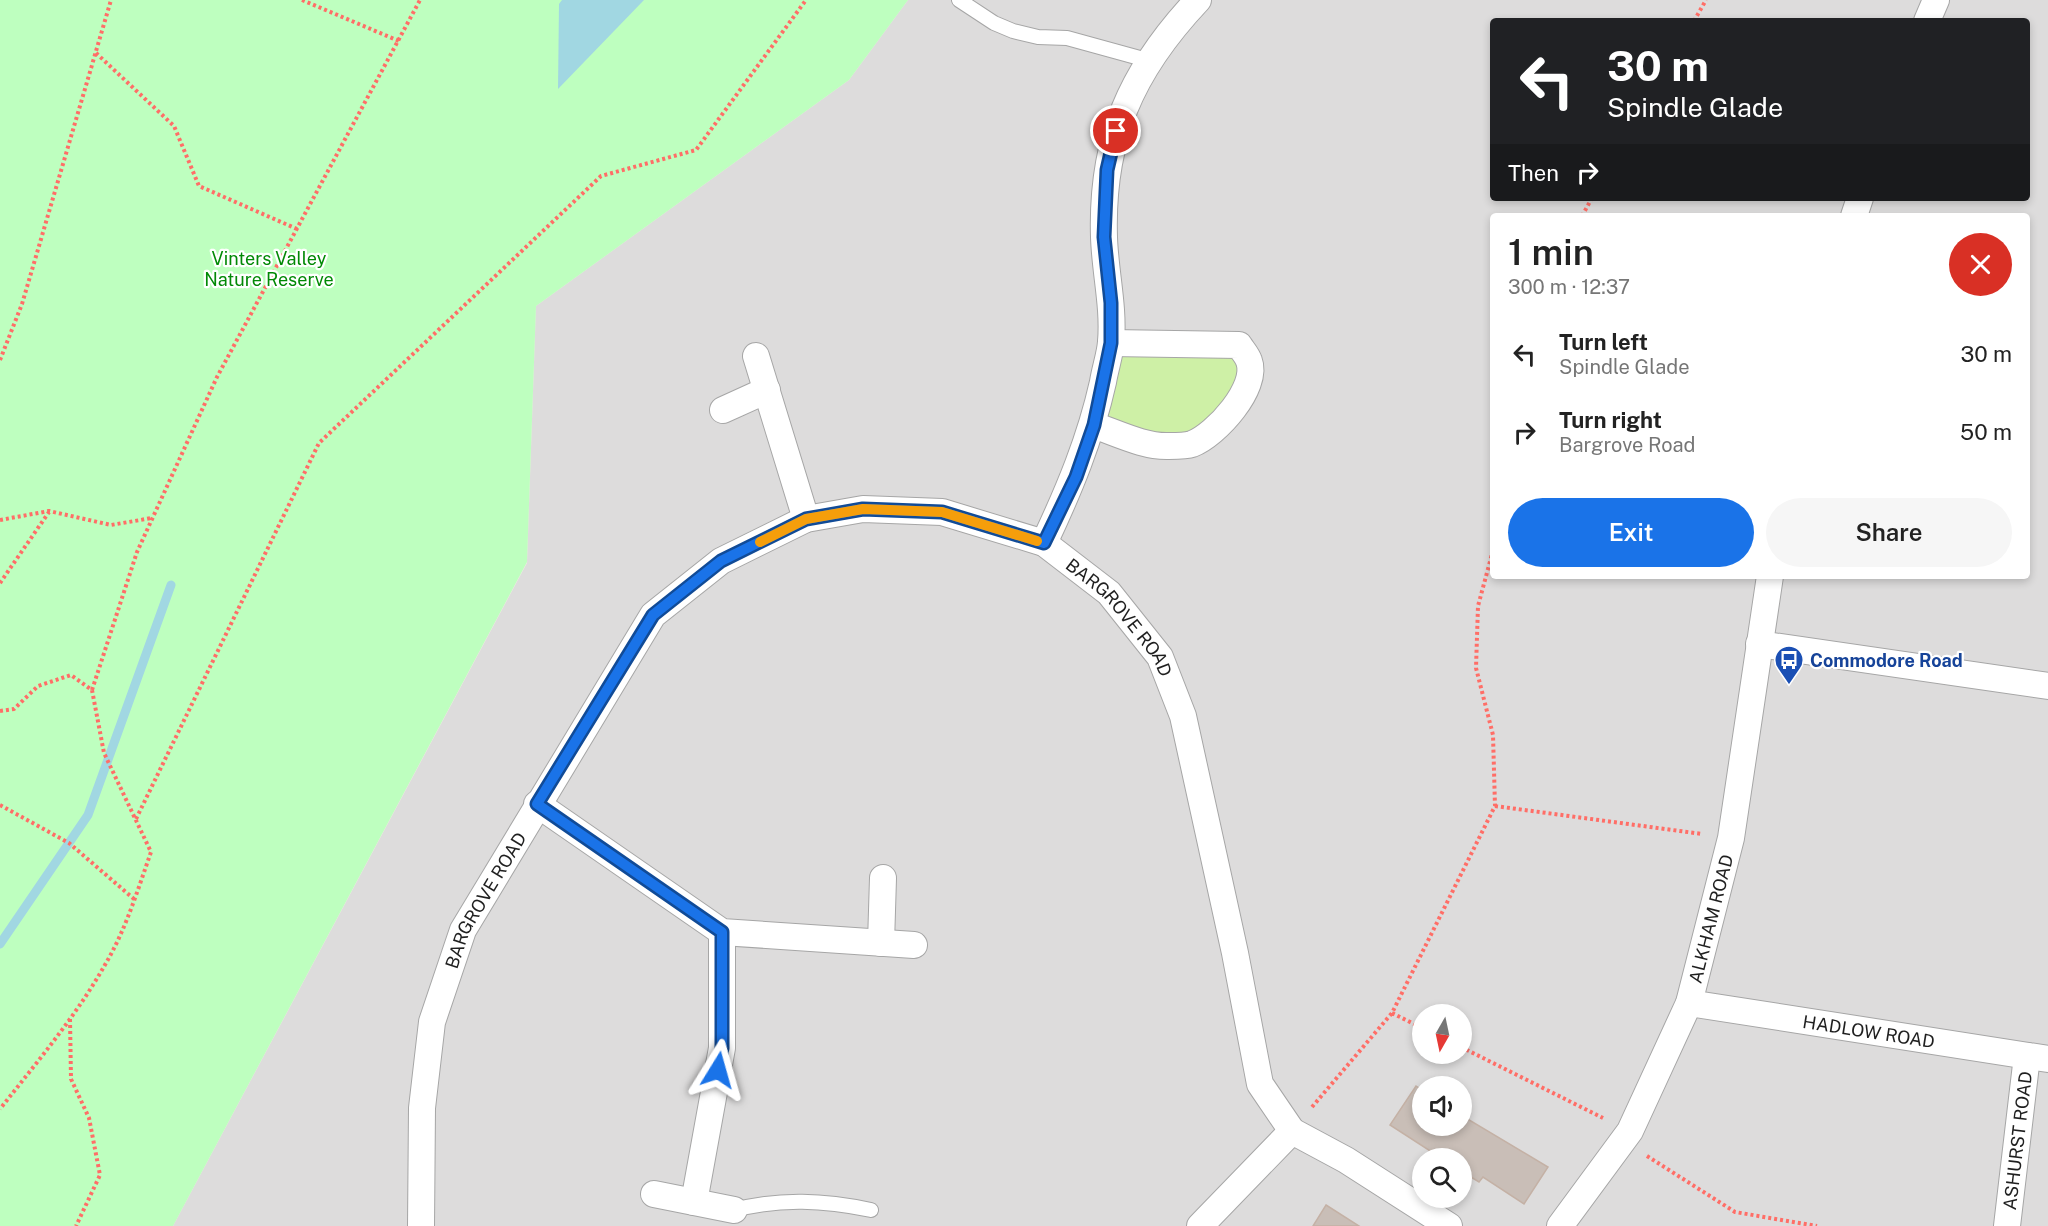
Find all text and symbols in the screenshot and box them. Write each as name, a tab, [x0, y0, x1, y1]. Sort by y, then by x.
text: 30 m	[1607, 41, 1709, 90]
icon: left	[1508, 42, 1586, 120]
text: Spindle Glade	[1607, 91, 1783, 123]
pin	[1090, 105, 1141, 156]
icon: arrive	[1099, 114, 1132, 147]
icon: right	[1571, 156, 1604, 189]
text: Then	[1508, 160, 1559, 186]
text: 1 min	[1508, 231, 1594, 273]
button: close	[1949, 233, 2012, 296]
park label: Vinters Valley Nature Reserve	[204, 248, 334, 290]
text: 300 m · 12:37	[1508, 275, 1630, 299]
text: Turn left	[1559, 329, 1648, 355]
icon: left	[1508, 338, 1541, 371]
text: 30 m	[1960, 341, 2012, 367]
text: Spindle Glade	[1559, 355, 1690, 379]
text: Turn right	[1559, 407, 1662, 433]
icon: right	[1508, 416, 1541, 449]
text: 50 m	[1960, 419, 2012, 445]
text: Bargrove Road	[1559, 433, 1696, 457]
button: Exit	[1508, 498, 1754, 567]
button: Share	[1766, 498, 2012, 567]
street label: BARGROVE ROAD	[1062, 554, 1177, 679]
bus stop icon: Commodore Road	[1773, 644, 1805, 686]
place label: Commodore Road	[1810, 650, 1963, 671]
street label: BARGROVE ROAD	[440, 828, 530, 971]
street label: ALKHAM ROAD	[1684, 852, 1737, 985]
north arrow	[1412, 1004, 1472, 1064]
map controls	[1412, 1004, 1472, 1208]
street label: HADLOW ROAD	[1801, 1010, 1936, 1052]
position arrow	[686, 1038, 750, 1102]
street label: ASHURST ROAD	[1998, 1070, 2036, 1211]
button: sound	[1412, 1076, 1472, 1136]
button: search	[1412, 1148, 1472, 1208]

